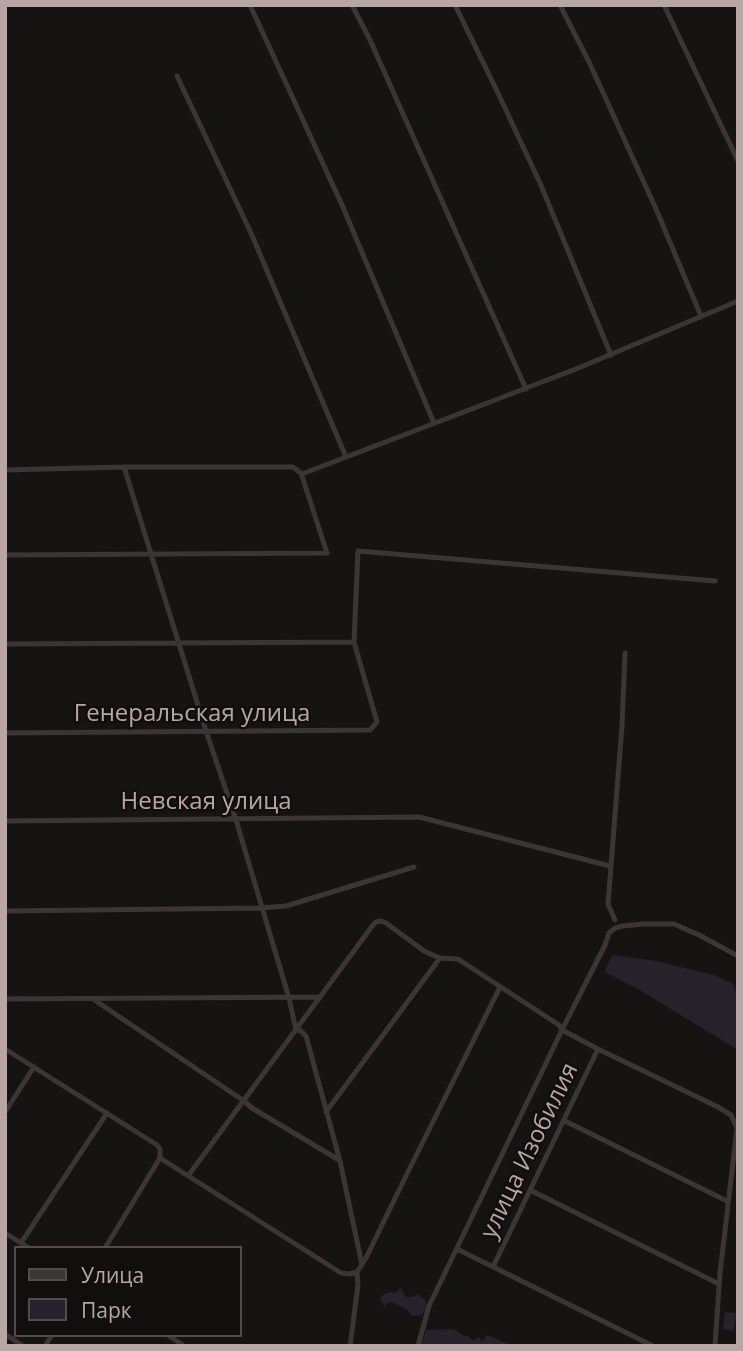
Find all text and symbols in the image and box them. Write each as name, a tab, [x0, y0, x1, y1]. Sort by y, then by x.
street label: Генеральская улица	[74, 700, 310, 728]
street label: Невская улица	[120, 788, 292, 816]
street label: улица Изобилия	[475, 1059, 585, 1243]
legend	[14, 1246, 242, 1337]
text: Улица	[81, 1261, 144, 1289]
text: Парк	[81, 1296, 132, 1324]

